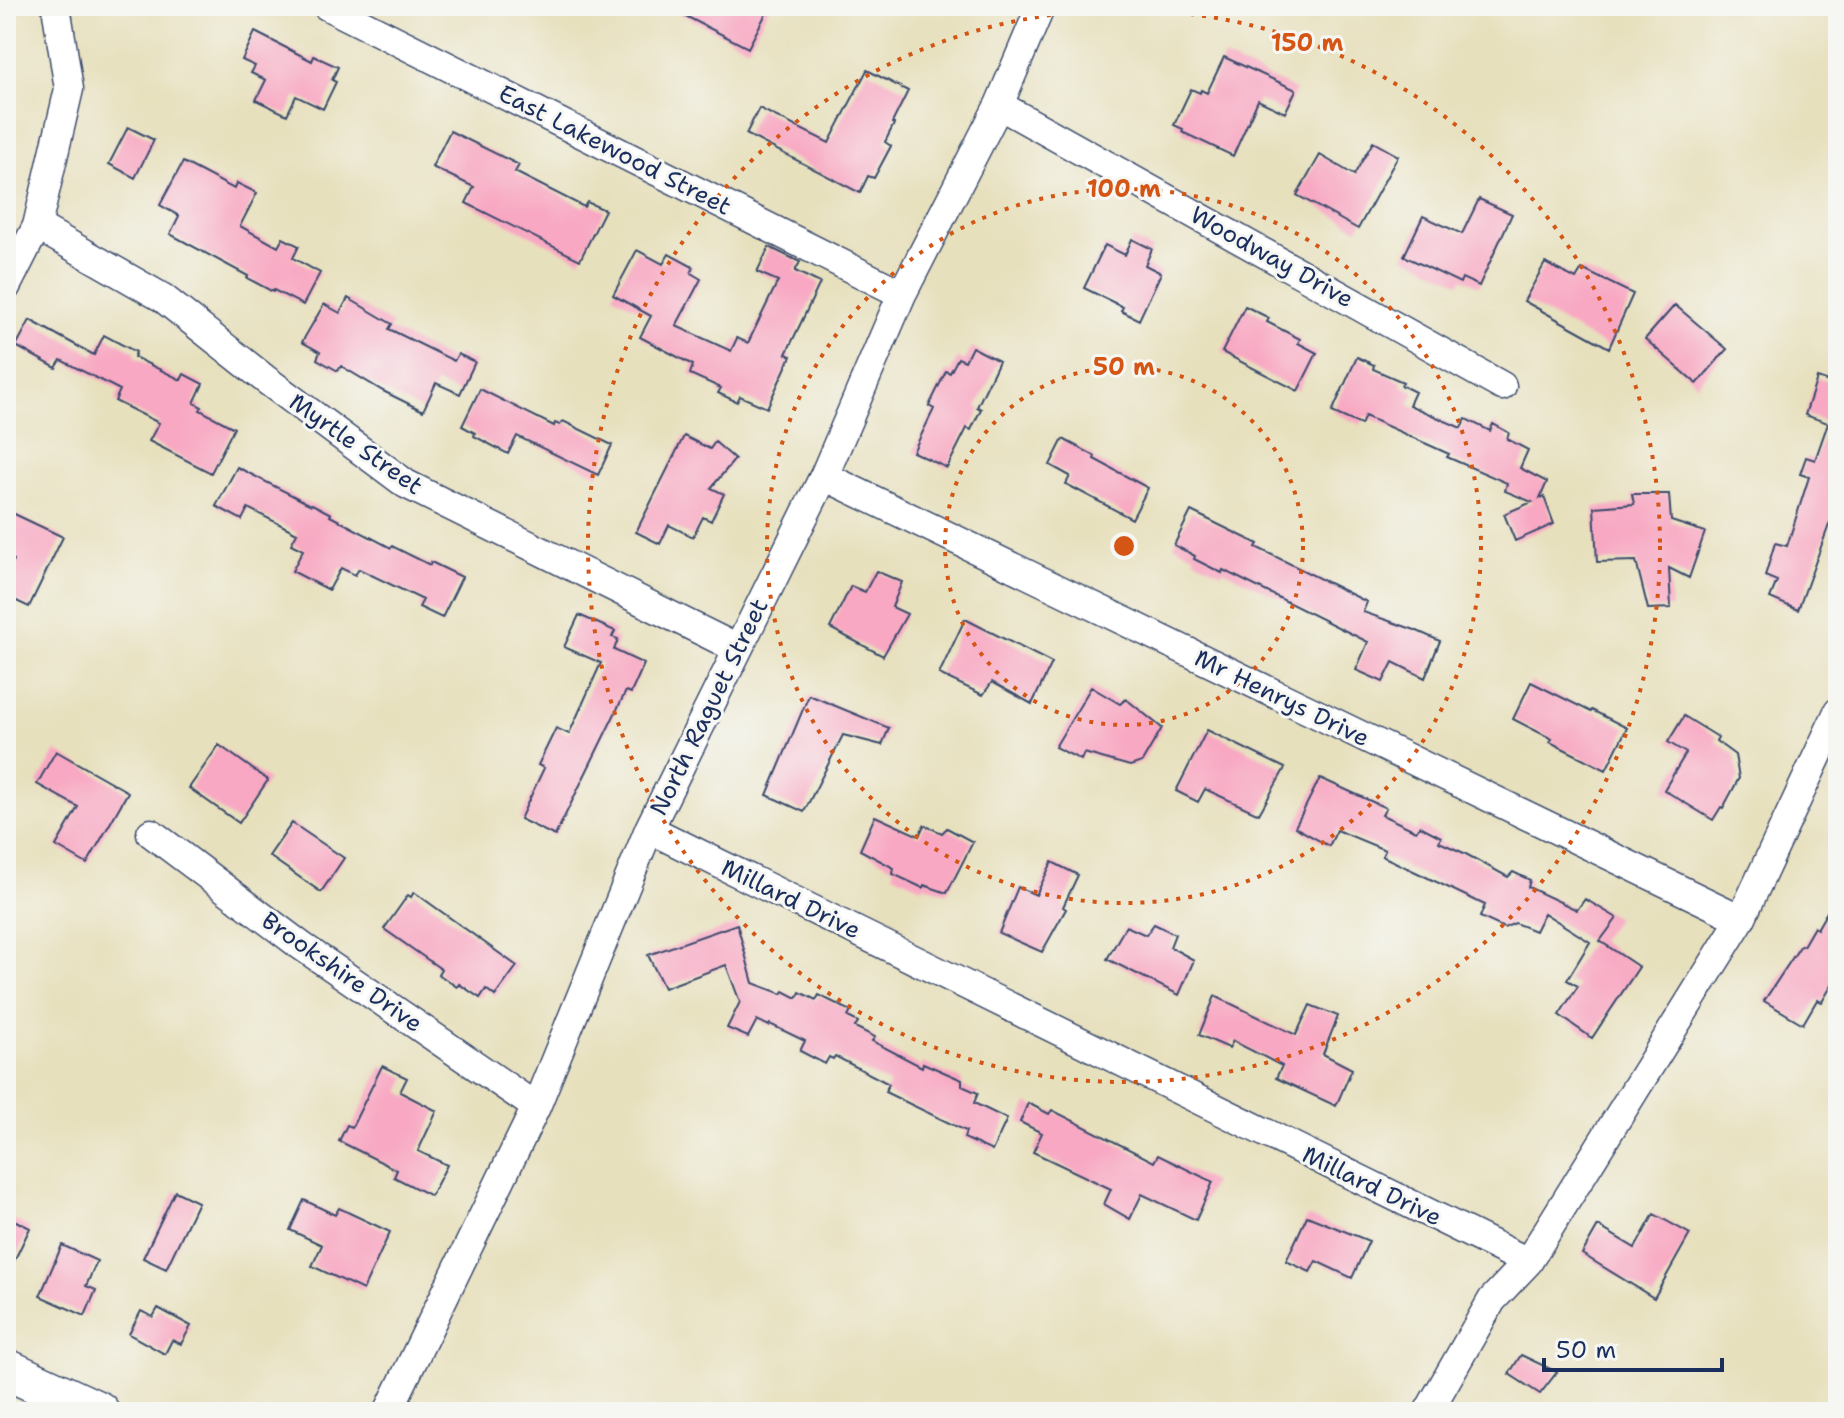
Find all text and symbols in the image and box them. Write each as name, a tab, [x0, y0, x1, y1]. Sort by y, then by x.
text: 150 m	[1271, 27, 1343, 59]
street label: East Lakewood Street	[493, 77, 737, 223]
text: 100 m	[1087, 173, 1161, 205]
street label: Woodway Drive	[1185, 199, 1359, 315]
text: 50 m	[1093, 351, 1155, 383]
street label: Myrtle Street	[283, 386, 429, 502]
centre of rings	[1110, 532, 1138, 560]
street label: North Raguet Street	[643, 593, 775, 821]
street label: Mr Henrys Drive	[1189, 642, 1375, 754]
street label: Millard Drive	[716, 851, 866, 947]
street label: Brookshire Drive	[255, 904, 429, 1040]
street label: Millard Drive	[1297, 1138, 1447, 1234]
scale bar	[1544, 1322, 1722, 1372]
text: 50 m	[1556, 1334, 1616, 1366]

